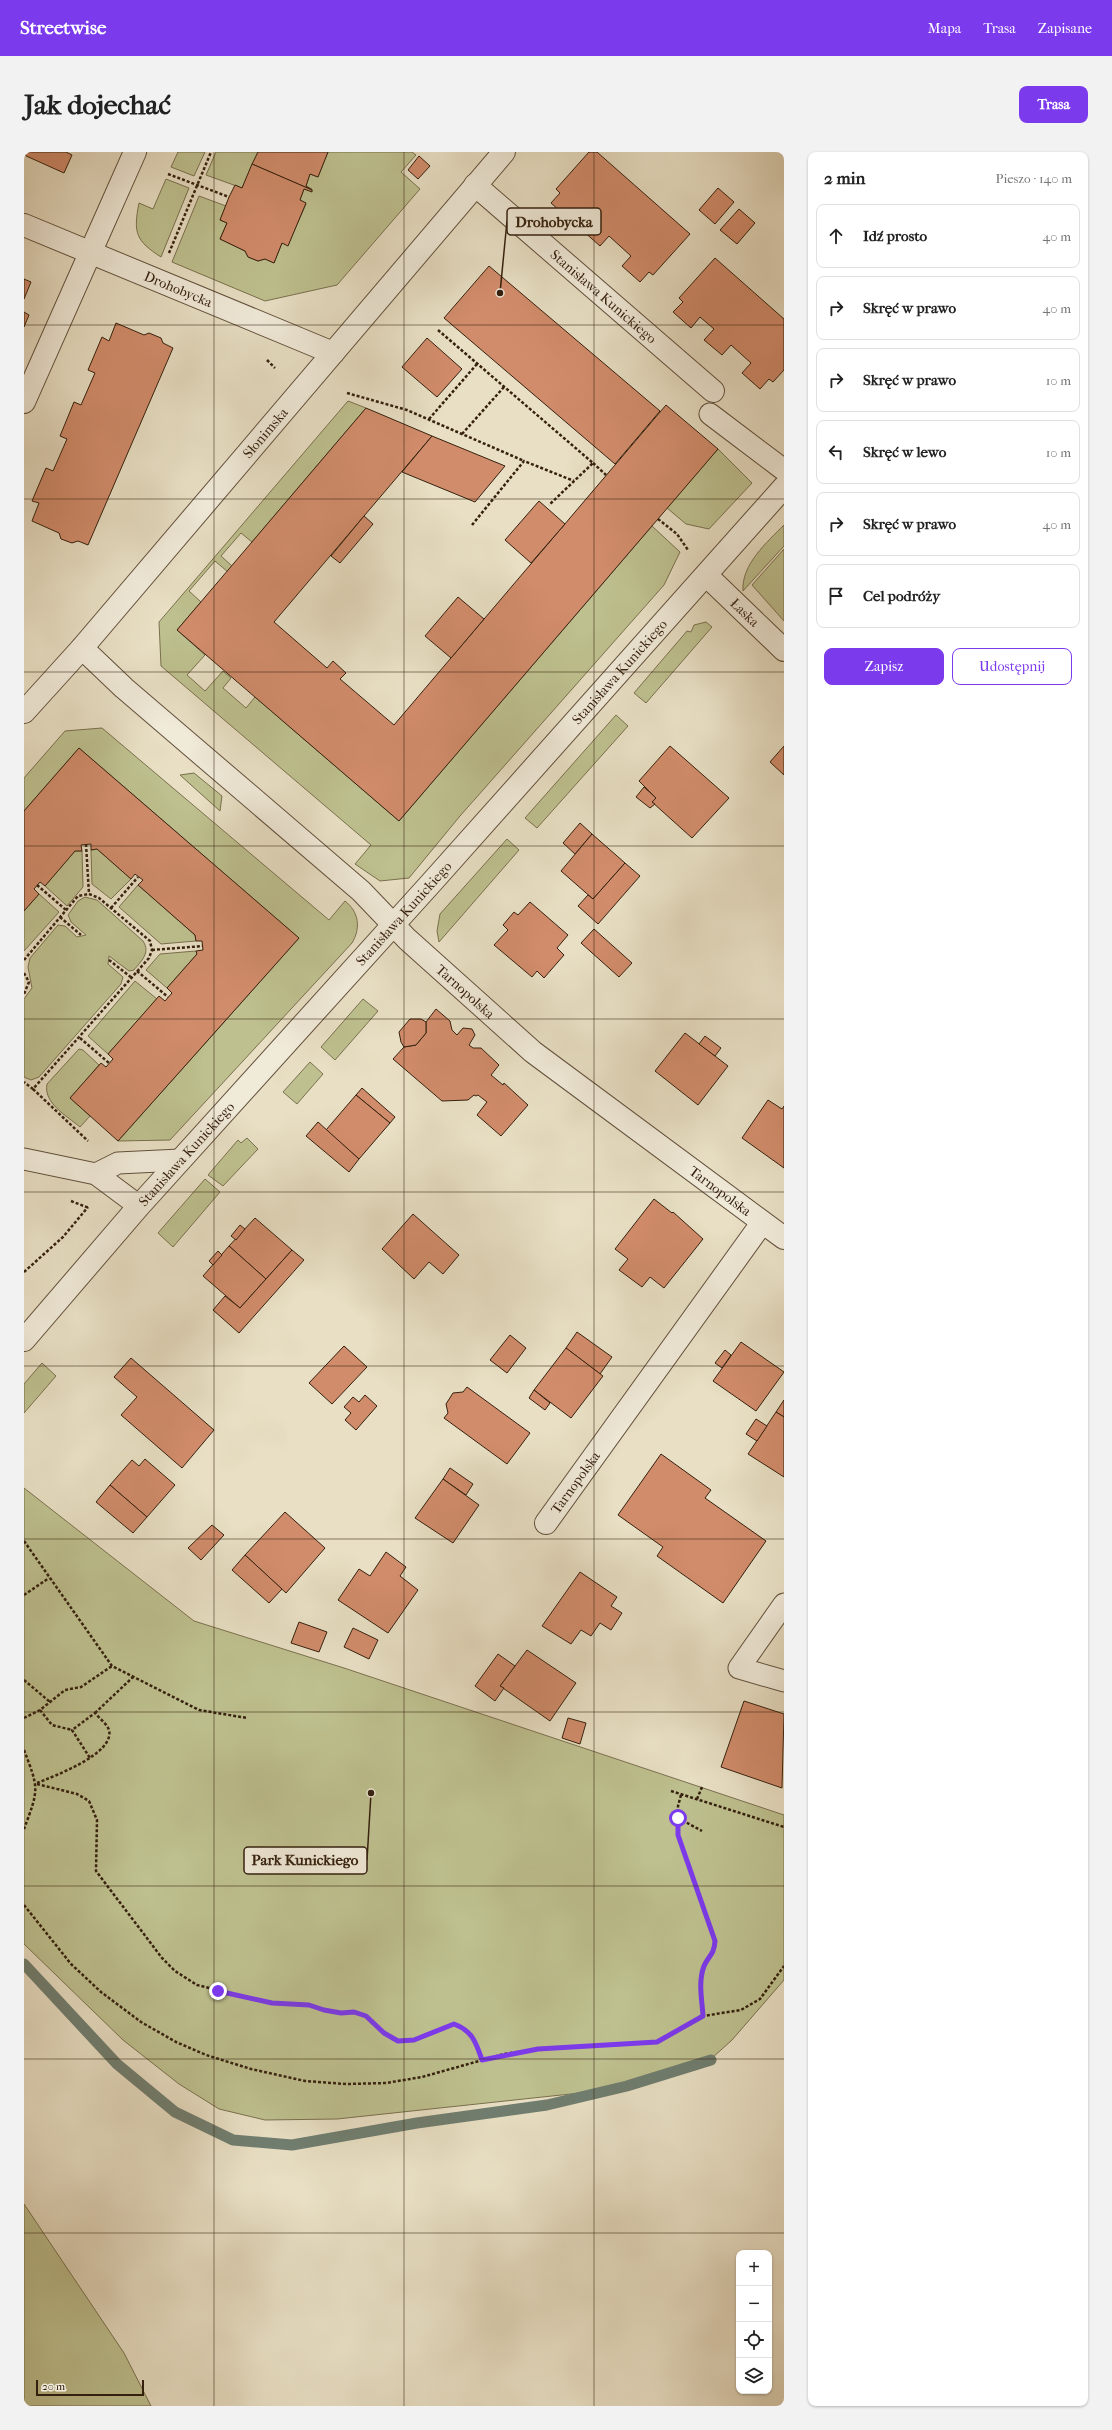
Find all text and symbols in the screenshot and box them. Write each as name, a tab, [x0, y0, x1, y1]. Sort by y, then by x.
text: Streetwise	[20, 17, 106, 39]
text: Mapa	[928, 20, 961, 37]
text: Trasa	[983, 20, 1016, 37]
text: Zapisane	[1038, 20, 1092, 37]
button: Trasa	[1019, 86, 1088, 123]
text: Jak dojechać	[24, 88, 171, 121]
text: 2 min	[824, 168, 865, 188]
text: Pieszo · 140 m	[996, 171, 1072, 186]
callout: Drohobycka	[507, 208, 601, 235]
text: Drohobycka	[515, 213, 594, 231]
icon: ahead	[825, 225, 847, 247]
text: Idź prosto	[863, 227, 927, 245]
text: 40 m	[1043, 229, 1071, 244]
street label: Stanisława Kunickiego	[547, 246, 660, 347]
street label: Drohobycka	[141, 268, 215, 311]
icon: right	[825, 297, 847, 319]
text: Skręć w prawo	[863, 299, 956, 317]
text: 40 m	[1043, 301, 1071, 316]
icon: right	[825, 369, 847, 391]
text: Skręć w prawo	[863, 371, 956, 389]
text: 10 m	[1046, 373, 1071, 388]
street label: Słonimska	[239, 404, 292, 462]
icon: left	[825, 441, 847, 463]
text: Skręć w lewo	[863, 443, 946, 461]
text: 10 m	[1046, 445, 1071, 460]
icon: right	[825, 513, 847, 535]
text: Skręć w prawo	[863, 515, 956, 533]
text: 40 m	[1043, 517, 1071, 532]
icon: arrive	[825, 585, 847, 607]
text: Cel podróży	[863, 587, 940, 605]
street label: Łaska	[727, 595, 763, 631]
street label: Stanisława Kunickiego	[568, 616, 671, 728]
button: Zapisz	[824, 648, 944, 685]
button: Udostępnij	[952, 648, 1072, 685]
street label: Stanisława Kunickiego	[352, 858, 455, 970]
street label: Tarnopolska	[432, 961, 498, 1023]
street label: Stanisława Kunickiego	[135, 1098, 238, 1210]
street label: Tarnopolska	[686, 1163, 755, 1220]
street label: Tarnopolska	[547, 1448, 604, 1517]
route start	[669, 1809, 687, 1827]
callout: Park Kunickiego	[244, 1847, 367, 1874]
text: Park Kunickiego	[252, 1851, 359, 1869]
route end	[209, 1982, 227, 2000]
map controls	[736, 2250, 772, 2394]
button: +	[736, 2250, 772, 2286]
button: −	[736, 2286, 772, 2322]
button: locate	[736, 2322, 772, 2358]
button: layers	[736, 2358, 772, 2394]
scale bar	[36, 2378, 144, 2397]
text: 20 m	[42, 2380, 65, 2393]

